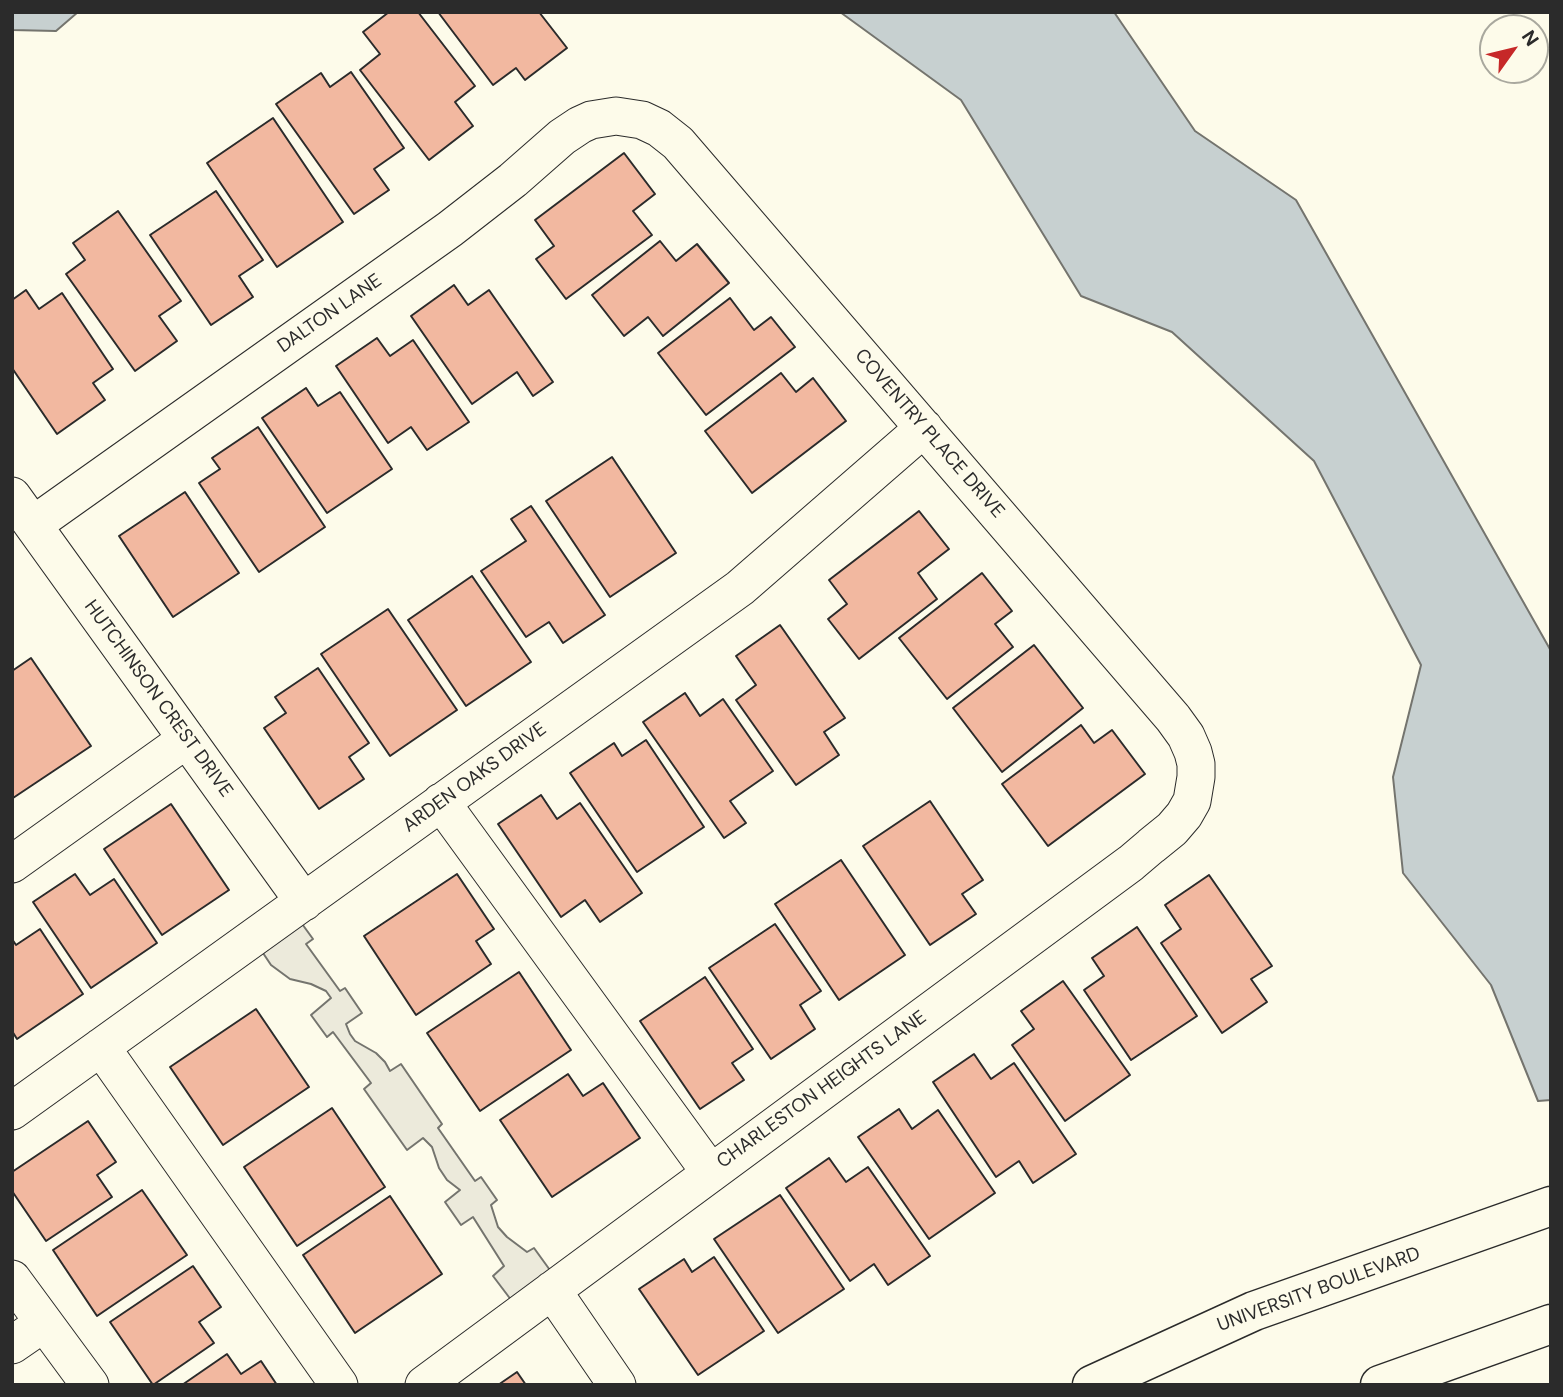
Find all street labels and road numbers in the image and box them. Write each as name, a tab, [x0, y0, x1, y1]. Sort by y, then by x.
street label: DALTON LANE	[273, 270, 387, 358]
street label: COVENTRY PLACE DRIVE	[849, 345, 1009, 523]
street label: HUTCHINSON CREST DRIVE	[79, 596, 237, 802]
street label: ARDEN OAKS DRIVE	[399, 718, 551, 838]
street label: CHARLESTON HEIGHTS LANE	[713, 1006, 931, 1174]
street label: UNIVERSITY BOULEVARD	[1214, 1243, 1424, 1337]

